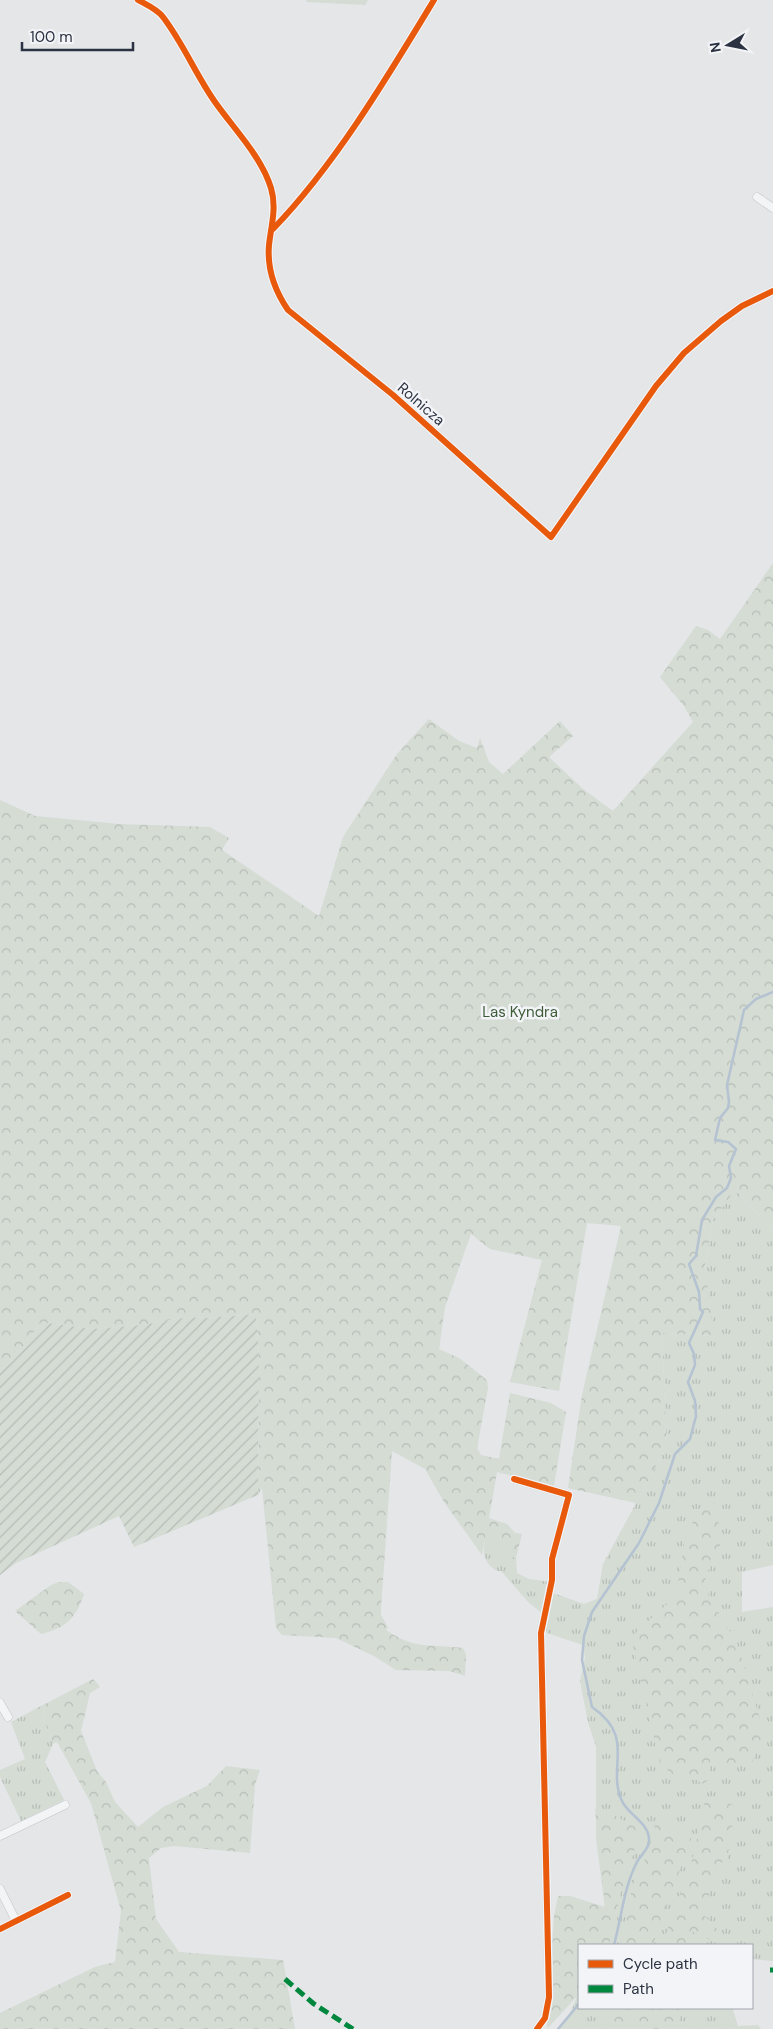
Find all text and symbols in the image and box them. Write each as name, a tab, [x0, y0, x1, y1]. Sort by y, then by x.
scale bar	[22, 20, 134, 52]
north arrow	[703, 20, 753, 70]
text: 100 m	[30, 27, 73, 47]
text: N	[705, 41, 725, 54]
street label: Rolnicza	[393, 378, 449, 430]
park label: Las Kyndra	[482, 1002, 558, 1022]
legend	[578, 1944, 753, 2009]
text: Cycle path	[623, 1954, 698, 1974]
text: Path	[623, 1979, 654, 1999]

